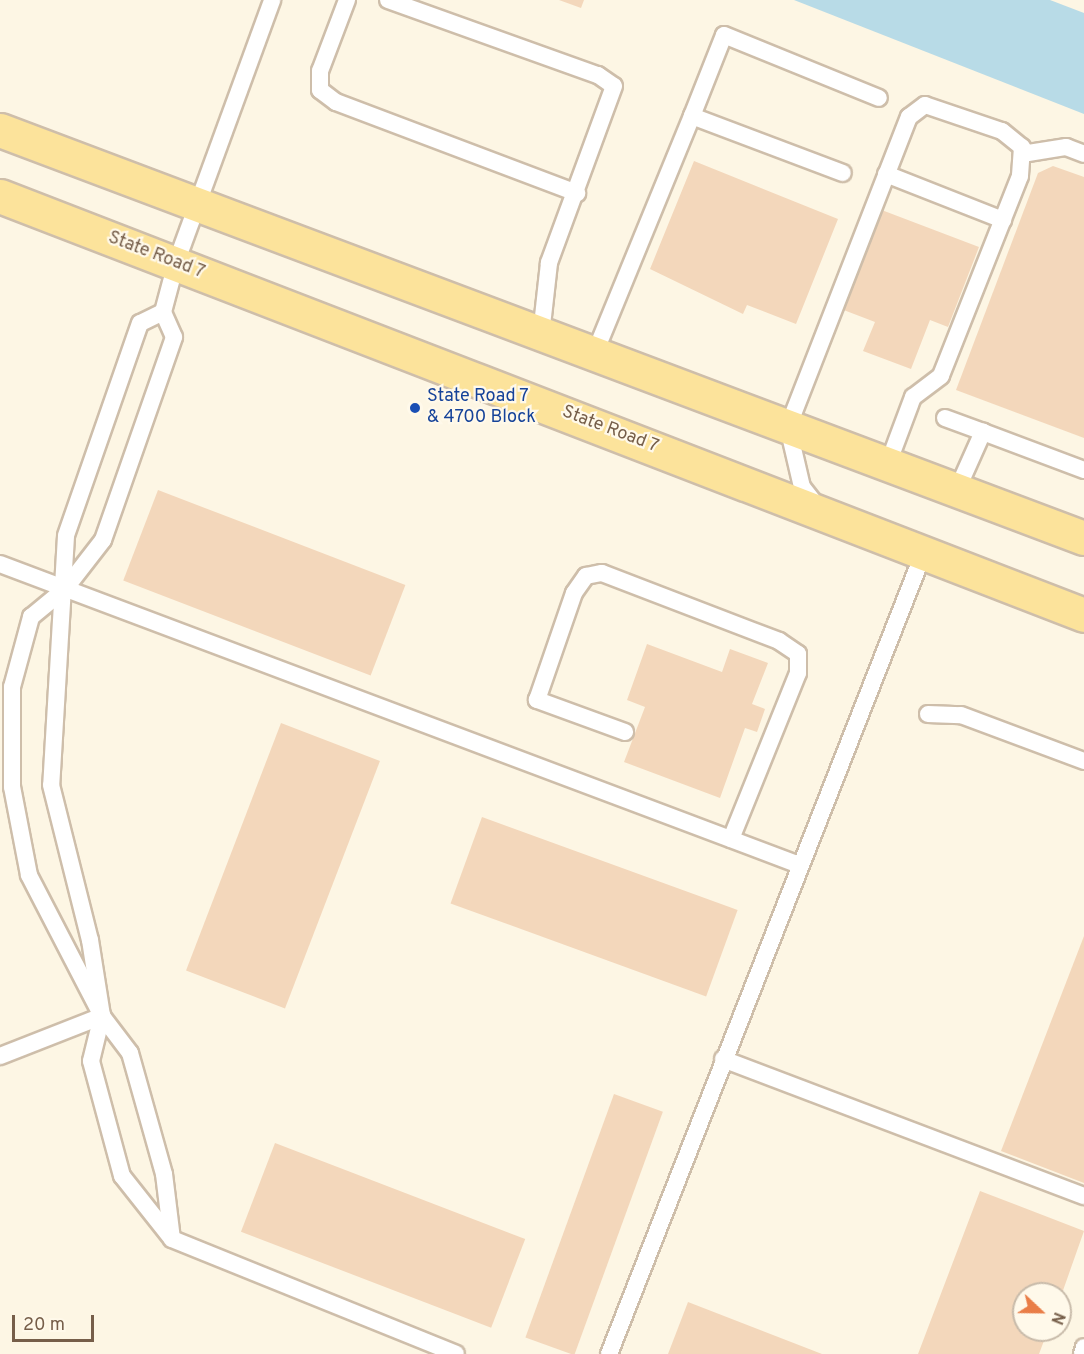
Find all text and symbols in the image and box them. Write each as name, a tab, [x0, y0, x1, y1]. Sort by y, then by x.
street label: State Road 7	[104, 228, 208, 284]
place label: State Road 7 & 4700 Block	[427, 387, 536, 430]
marker: State Road 7 & 4700 Block	[408, 401, 422, 415]
street label: State Road 7	[558, 402, 662, 458]
north arrow	[1012, 1282, 1072, 1342]
scale bar	[15, 1303, 98, 1341]
text: N	[1045, 1309, 1068, 1327]
text: 20 m	[23, 1314, 65, 1337]

